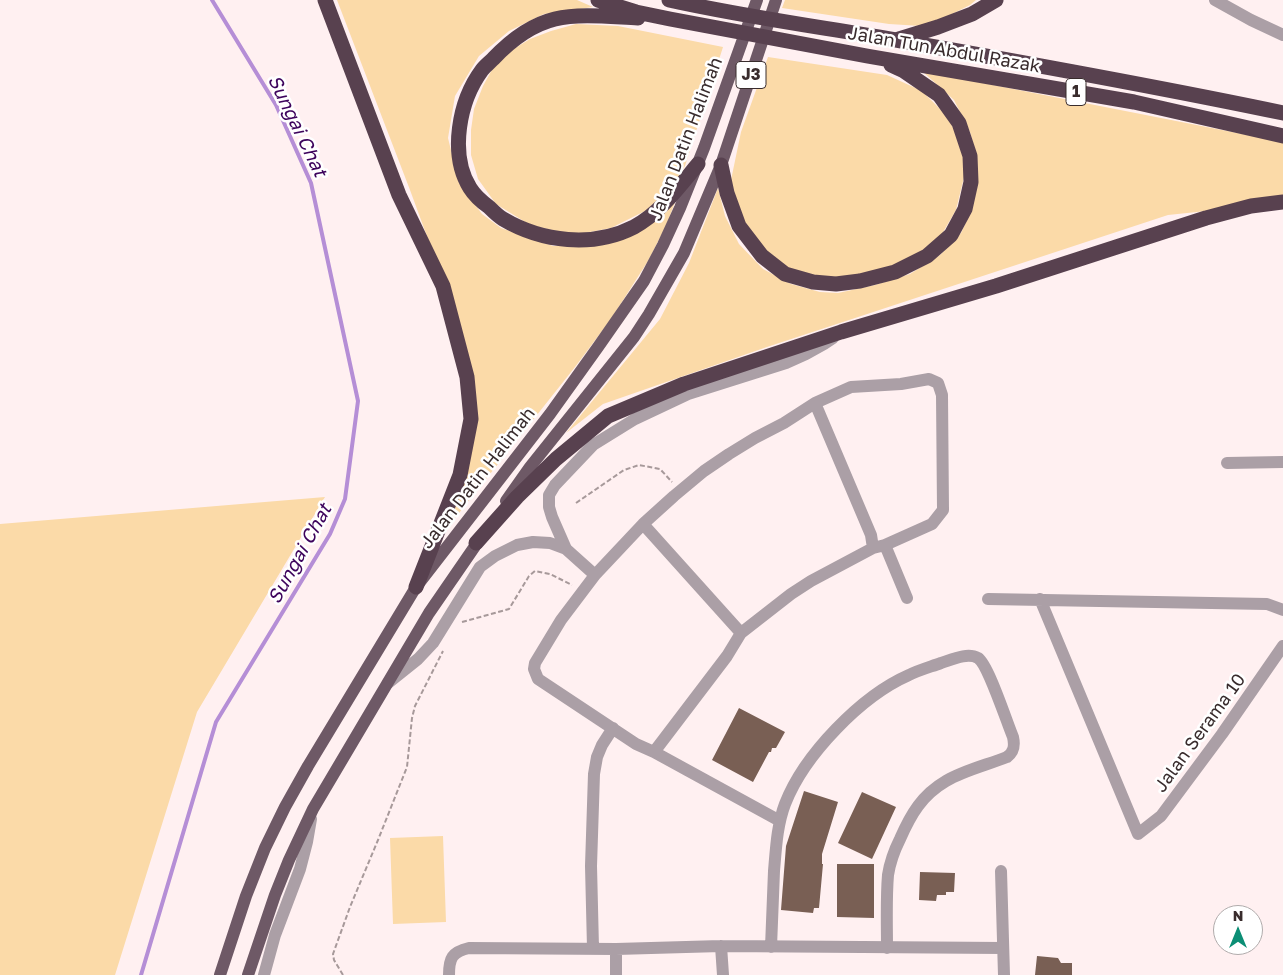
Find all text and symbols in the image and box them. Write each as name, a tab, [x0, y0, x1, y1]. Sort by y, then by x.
street label: Jalan Tun Abdul Razak	[846, 22, 1042, 78]
street label: Jalan Datin Halimah	[645, 54, 727, 224]
road number: J3	[736, 62, 766, 88]
water label: Sungai Chat	[263, 71, 331, 181]
road number: 1	[1066, 78, 1086, 105]
street label: Jalan Datin Halimah	[416, 403, 540, 553]
water label: Sungai Chat	[263, 500, 337, 608]
street label: Jalan Serama 10	[1150, 670, 1250, 796]
north arrow	[1213, 905, 1263, 955]
text: N	[1233, 907, 1243, 924]

